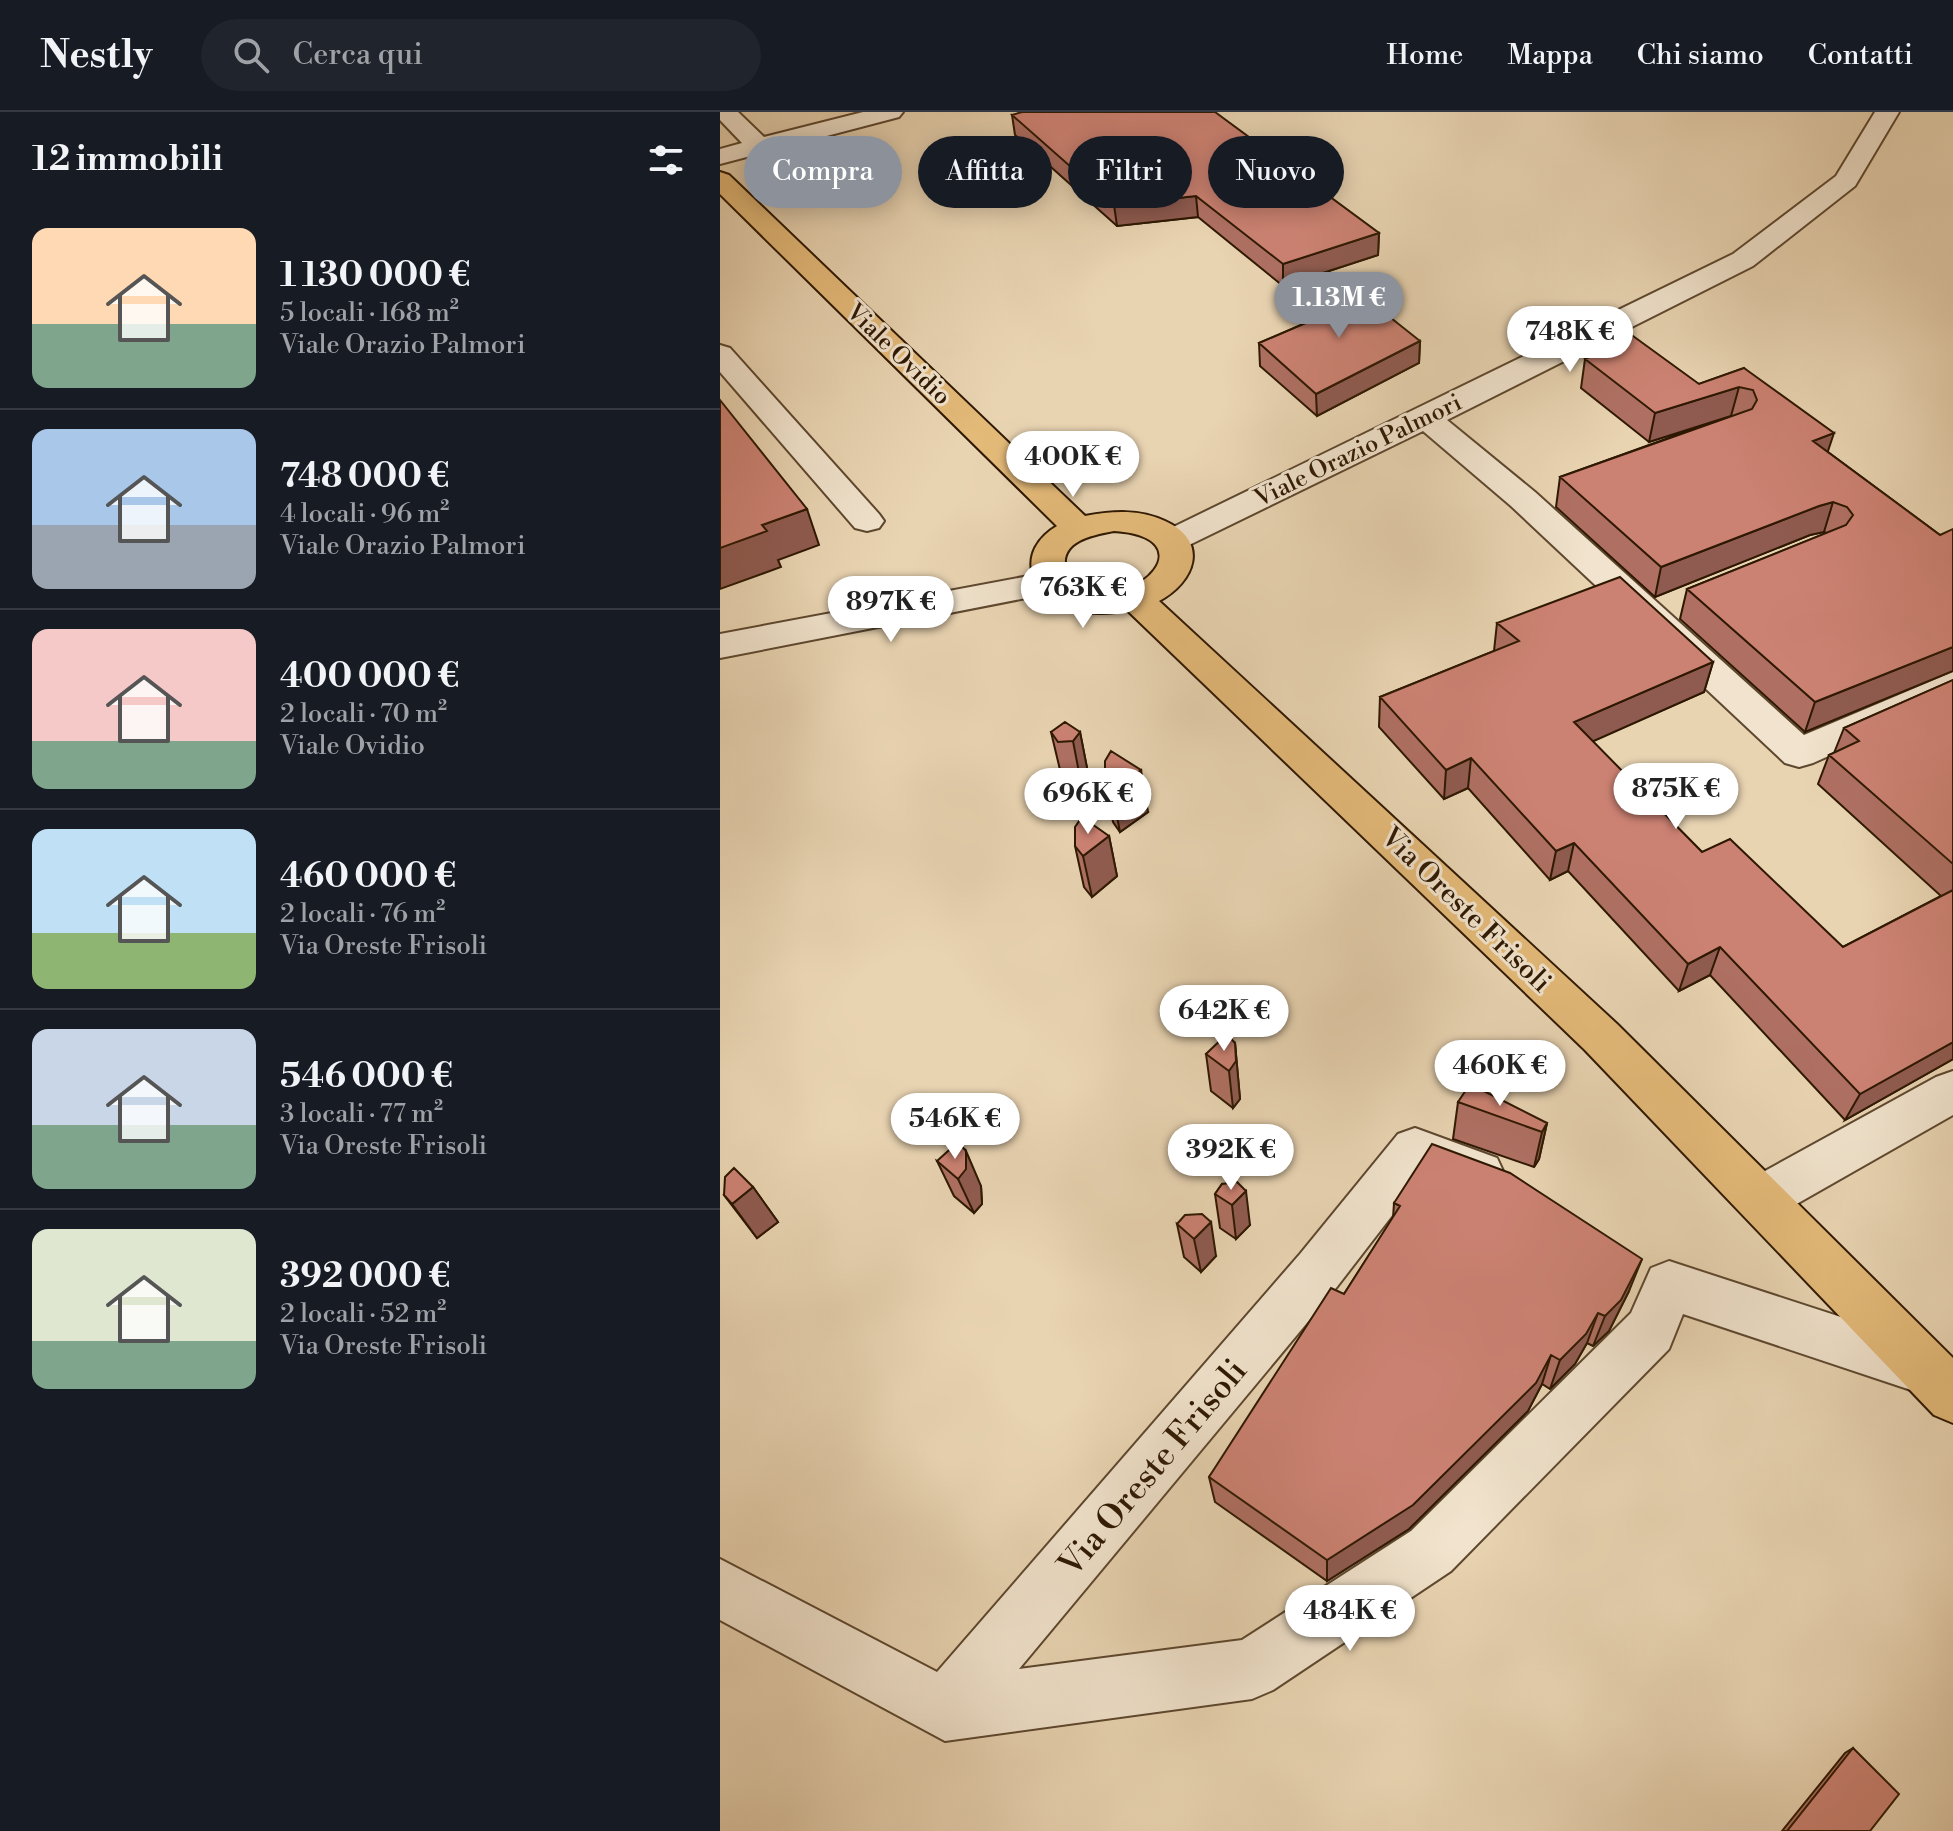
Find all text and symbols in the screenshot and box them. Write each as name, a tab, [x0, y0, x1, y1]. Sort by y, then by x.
search box	[201, 19, 761, 91]
text: Nestly	[40, 32, 153, 79]
icon: search	[229, 33, 273, 77]
text: Cerca qui	[293, 36, 423, 74]
text: Home	[1387, 38, 1463, 73]
text: Mappa	[1507, 38, 1593, 73]
text: Chi siamo	[1637, 38, 1764, 73]
text: Contatti	[1808, 38, 1913, 73]
chip: Compra	[744, 136, 902, 208]
chip: Affitta	[918, 136, 1052, 208]
chip: Filtri	[1068, 136, 1192, 208]
chip: Nuovo	[1208, 136, 1344, 208]
icon: filters	[644, 138, 688, 182]
text: 12 immobili	[32, 139, 223, 181]
text: 1 130 000 €	[280, 255, 470, 297]
icon: home	[96, 260, 192, 356]
pin: 1.13M €	[1265, 272, 1413, 340]
text: 1.13M €	[1292, 282, 1386, 314]
text: 5 locali · 168 m²	[280, 297, 459, 329]
street label: Viale Ovidio	[839, 297, 957, 412]
pin: 748K €	[1505, 306, 1635, 374]
text: 748K €	[1525, 316, 1615, 348]
text: Viale Orazio Palmori	[280, 329, 526, 361]
street label: Viale Orazio Palmori	[1249, 388, 1467, 515]
pin: 400K €	[1008, 431, 1138, 499]
text: 400K €	[1024, 441, 1122, 473]
text: 748 000 €	[280, 456, 450, 498]
icon: home	[96, 461, 192, 557]
text: 4 locali · 96 m²	[280, 498, 449, 530]
text: Viale Orazio Palmori	[280, 530, 526, 562]
pin: 763K €	[1018, 562, 1148, 630]
text: 763K €	[1039, 572, 1127, 604]
pin: 897K €	[826, 576, 956, 644]
text: 897K €	[846, 586, 936, 618]
text: 400 000 €	[280, 656, 459, 698]
icon: home	[96, 661, 192, 757]
text: 2 locali · 70 m²	[280, 698, 447, 730]
text: Viale Ovidio	[280, 730, 425, 762]
pin: 875K €	[1611, 763, 1741, 831]
pin: 696K €	[1023, 768, 1153, 836]
text: 875K €	[1631, 773, 1721, 805]
text: 696K €	[1042, 778, 1134, 810]
street label: Via Oreste Frisoli	[1373, 819, 1558, 1000]
text: 460 000 €	[280, 856, 456, 898]
icon: home	[96, 861, 192, 957]
text: 2 locali · 76 m²	[280, 898, 445, 930]
text: Via Oreste Frisoli	[280, 930, 487, 962]
pin: 642K €	[1159, 985, 1289, 1053]
text: 642K €	[1178, 995, 1270, 1027]
pin: 460K €	[1435, 1040, 1565, 1108]
text: 460K €	[1453, 1050, 1547, 1082]
text: 546 000 €	[280, 1056, 453, 1098]
icon: home	[96, 1061, 192, 1157]
pin: 546K €	[890, 1093, 1020, 1161]
text: 3 locali · 77 m²	[280, 1098, 443, 1130]
text: 546K €	[909, 1103, 1001, 1135]
pin: 392K €	[1166, 1124, 1296, 1192]
text: Via Oreste Frisoli	[280, 1130, 487, 1162]
text: 392K €	[1186, 1134, 1276, 1166]
text: 392 000 €	[280, 1256, 450, 1298]
icon: home	[96, 1261, 192, 1357]
text: 2 locali · 52 m²	[280, 1298, 446, 1330]
text: Via Oreste Frisoli	[280, 1330, 487, 1362]
street label: Via Oreste Frisoli	[1050, 1351, 1257, 1586]
pin: 484K €	[1285, 1585, 1415, 1653]
text: 484K €	[1303, 1595, 1397, 1627]

